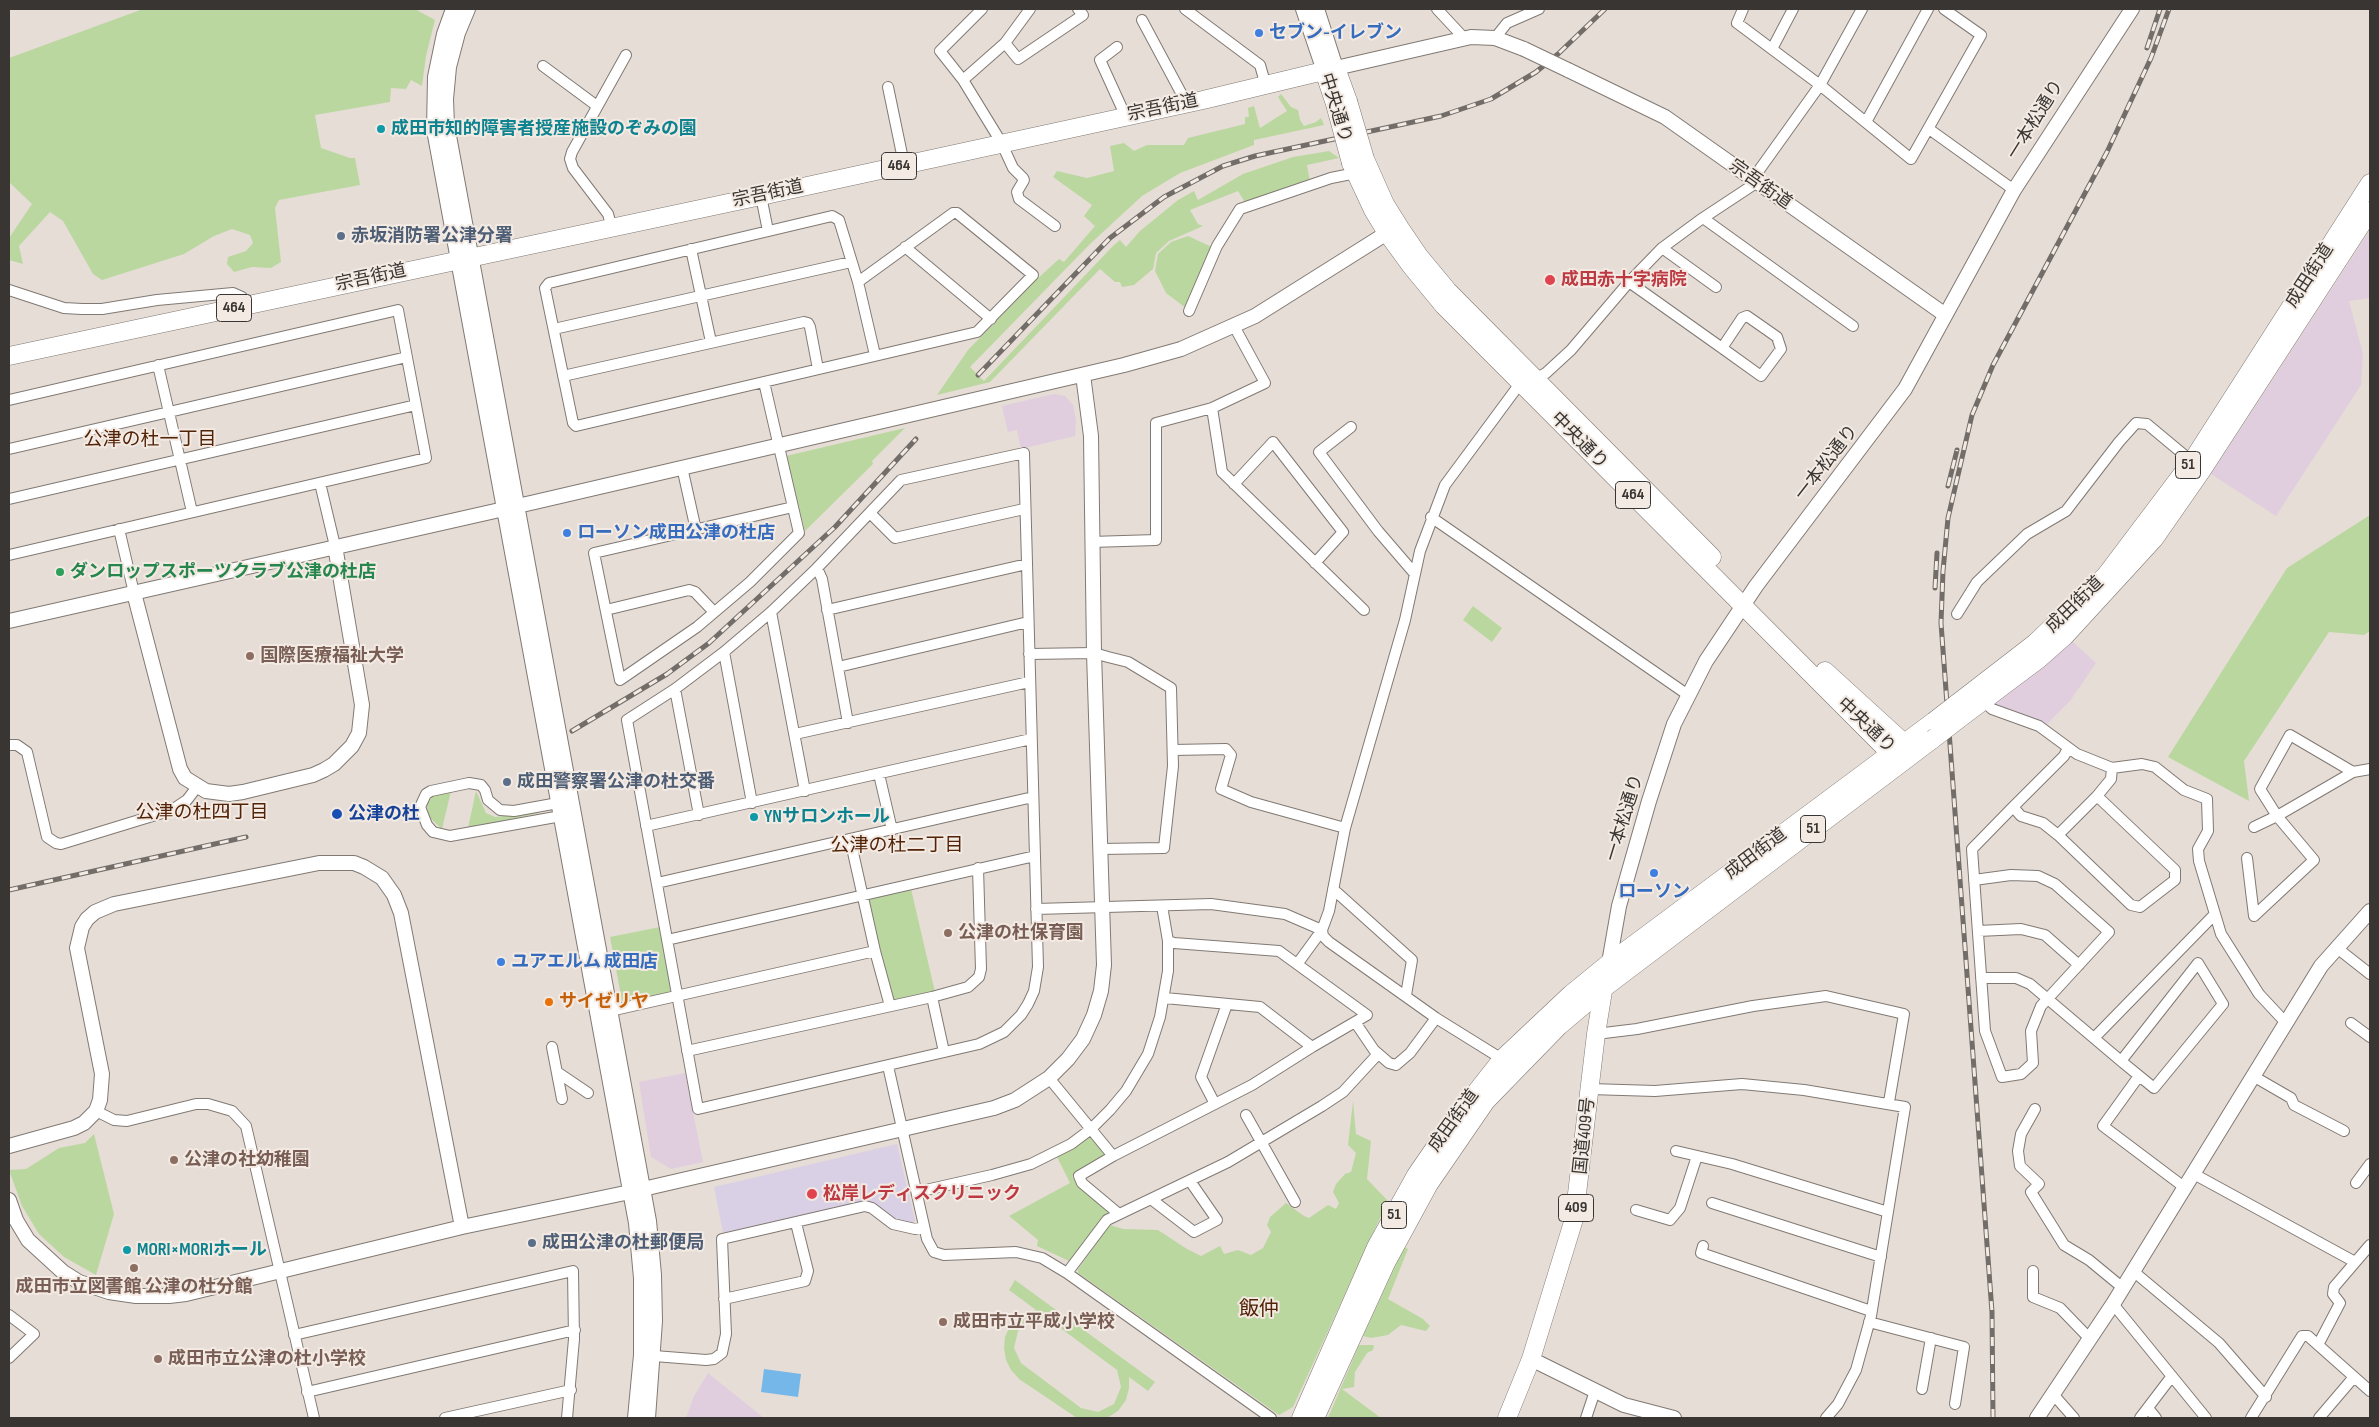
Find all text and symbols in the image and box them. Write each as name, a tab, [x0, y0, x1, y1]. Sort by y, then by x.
place label: セブン-イレブン	[1269, 22, 1402, 44]
marker: セブン-イレブン	[1253, 27, 1265, 39]
street label: 中央通り	[1314, 70, 1356, 146]
street label: 一本松通り	[2003, 76, 2069, 164]
street label: 宗吾街道	[1126, 90, 1200, 126]
place label: 成田市知的障害者授産施設のぞみの園	[391, 118, 697, 140]
marker: 成田市知的障害者授産施設のぞみの園	[375, 123, 387, 135]
road number: 464	[882, 153, 916, 180]
street label: 宗吾街道	[1724, 156, 1796, 214]
street label: 宗吾街道	[731, 176, 805, 212]
place label: 赤坂消防署公津分署	[351, 225, 513, 247]
marker: 赤坂消防署公津分署	[335, 230, 347, 242]
street label: 成田街道	[2281, 240, 2339, 312]
street label: 宗吾街道	[334, 260, 408, 296]
place label: 成田赤十字病院	[1561, 269, 1687, 291]
marker: 成田赤十字病院	[1543, 273, 1557, 287]
road number: 464	[216, 294, 252, 322]
street label: 中央通り	[1546, 408, 1612, 474]
street label: 一本松通り	[1791, 421, 1863, 505]
district label: 公津の杜一丁目	[84, 429, 216, 451]
road number: 51	[2176, 452, 2200, 478]
road number: 464	[1616, 482, 1650, 508]
place label: ローソン成田公津の杜店	[577, 522, 775, 544]
marker: ローソン成田公津の杜店	[561, 527, 573, 539]
place label: ダンロップスポーツクラブ公津の杜店	[70, 561, 376, 583]
marker: ダンロップスポーツクラブ公津の杜店	[54, 566, 66, 578]
street label: 成田街道	[2042, 572, 2108, 638]
place label: 国際医療福祉大学	[260, 645, 404, 667]
marker: 国際医療福祉大学	[244, 650, 256, 662]
street label: 中央通り	[1832, 694, 1900, 758]
place label: 成田警察署公津の杜交番	[517, 771, 715, 793]
street label: 一本松通り	[1602, 772, 1648, 864]
marker: 成田警察署公津の杜交番	[501, 776, 513, 788]
district label: 公津の杜四丁目	[136, 802, 268, 824]
place label: 公津の杜	[348, 803, 420, 825]
place label: YNサロンホール	[764, 806, 890, 828]
marker: 公津の杜	[330, 807, 344, 821]
marker: YNサロンホール	[748, 811, 760, 823]
road number: 51	[1800, 816, 1826, 842]
street label: 成田街道	[1721, 824, 1791, 884]
district label: 公津の杜二丁目	[831, 835, 963, 857]
marker: ローソン	[1648, 867, 1660, 879]
place label: ローソン	[1618, 881, 1690, 903]
place label: 公津の杜保育園	[958, 922, 1084, 944]
marker: 公津の杜保育園	[942, 927, 954, 939]
place label: ユアエルム 成田店	[511, 951, 658, 973]
marker: ユアエルム 成田店	[495, 956, 507, 968]
place label: サイゼリヤ	[559, 991, 649, 1013]
marker: サイゼリヤ	[543, 996, 555, 1008]
street label: 成田街道	[1424, 1086, 1484, 1156]
street label: 国道409号	[1570, 1096, 1600, 1176]
place label: 公津の社幼稚園	[184, 1149, 310, 1171]
marker: 公津の社幼稚園	[168, 1154, 180, 1166]
place label: 松岸レディスクリニック	[823, 1183, 1021, 1205]
marker: 松岸レディスクリニック	[805, 1187, 819, 1201]
road number: 409	[1558, 1194, 1594, 1222]
road number: 51	[1382, 1202, 1406, 1228]
place label: 成田公津の杜郵便局	[542, 1232, 704, 1254]
marker: 成田公津の杜郵便局	[526, 1237, 538, 1249]
place label: MORI×MORIホール	[137, 1239, 267, 1261]
marker: MORI×MORIホール	[121, 1244, 133, 1256]
marker: 成田市立図書館 公津の杜分館	[128, 1262, 140, 1274]
place label: 成田市立図書館 公津の杜分館	[16, 1276, 252, 1298]
district label: 飯仲	[1239, 1298, 1279, 1322]
place label: 成田市立平成小学校	[953, 1311, 1115, 1333]
marker: 成田市立平成小学校	[937, 1316, 949, 1328]
place label: 成田市立公津の杜小学校	[168, 1348, 366, 1370]
marker: 成田市立公津の杜小学校	[152, 1353, 164, 1365]

